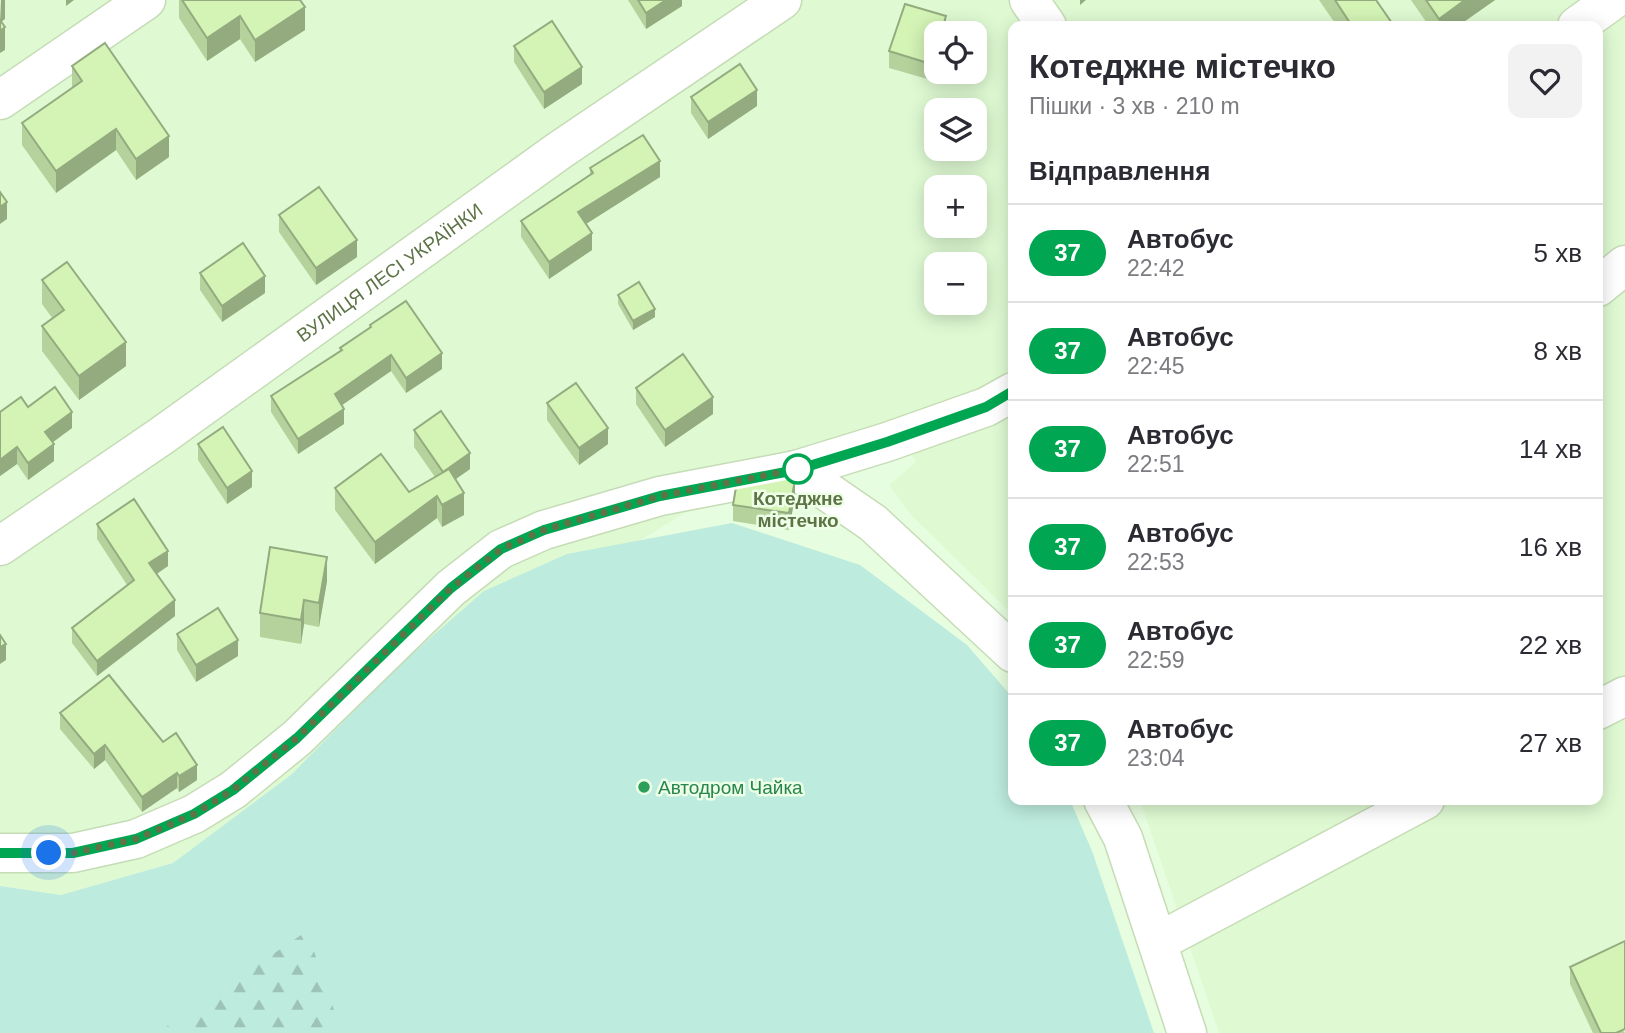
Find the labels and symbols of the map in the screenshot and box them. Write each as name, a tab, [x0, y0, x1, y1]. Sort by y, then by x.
street label: ВУЛИЦЯ ЛЕСІ УКРАЇНКИ	[293, 199, 487, 346]
marker: Котеджне містечко	[783, 454, 813, 484]
place label: Котеджне містечко	[753, 488, 843, 531]
place label: Автодром Чайка	[658, 777, 803, 798]
marker: Автодром Чайка	[636, 779, 652, 795]
your location	[31, 835, 66, 870]

